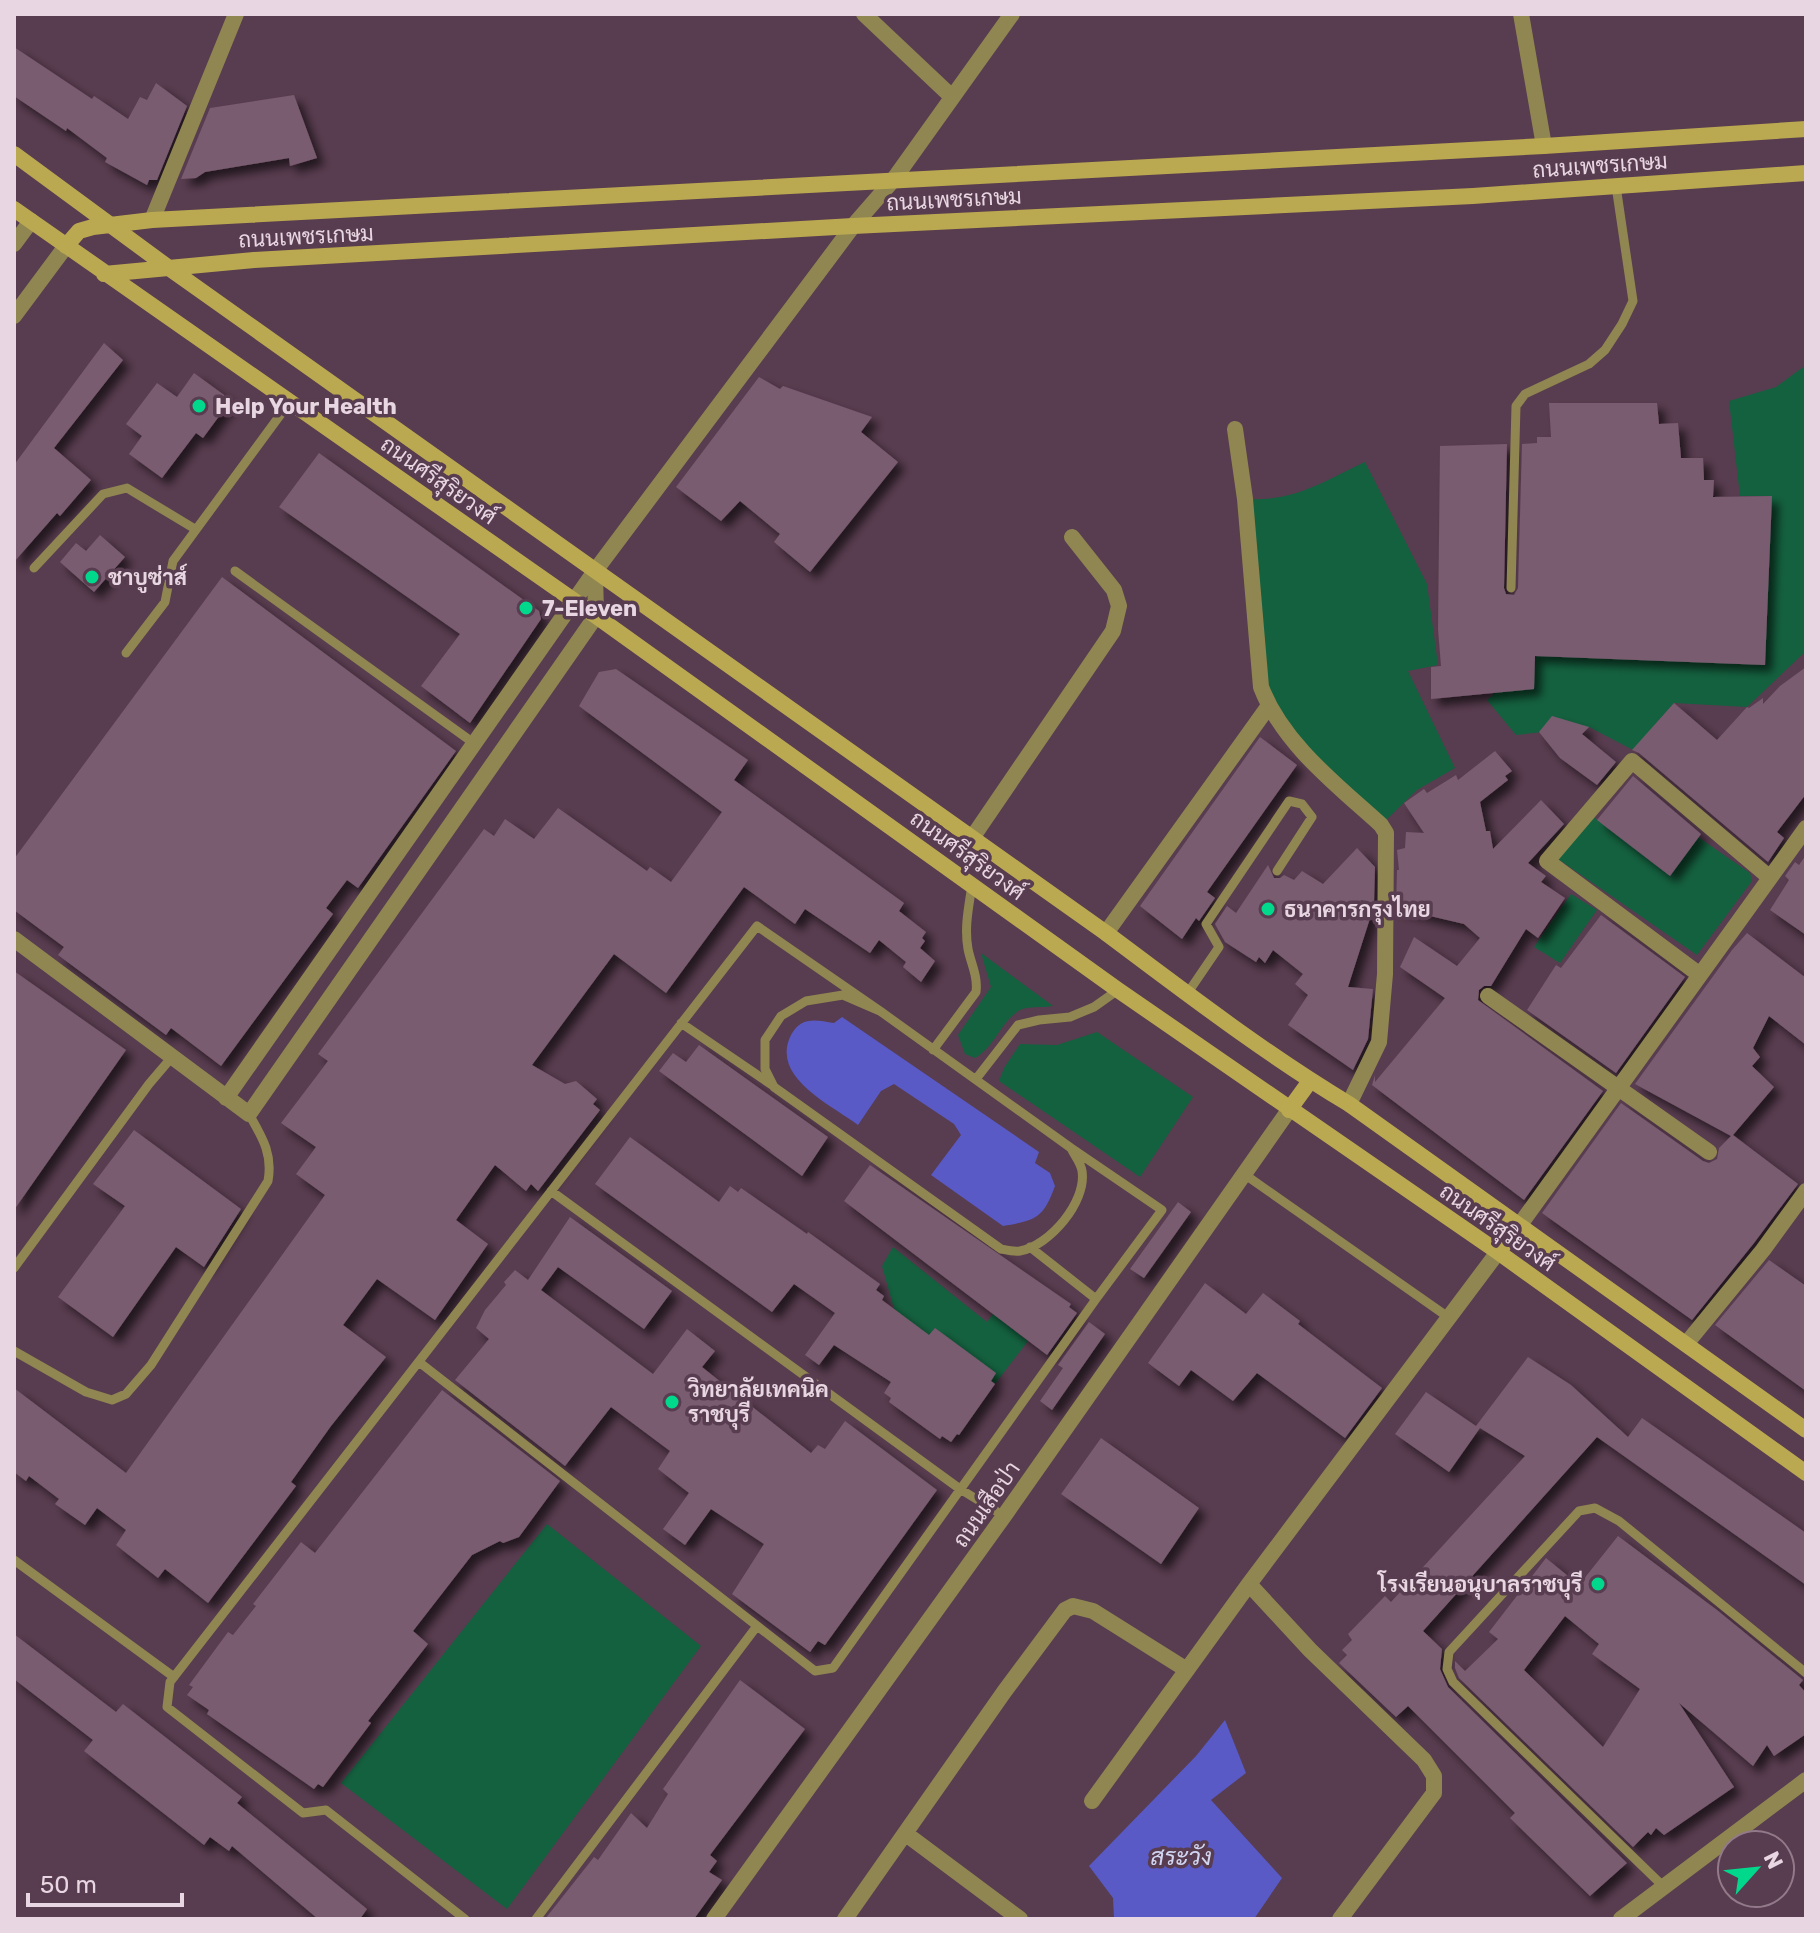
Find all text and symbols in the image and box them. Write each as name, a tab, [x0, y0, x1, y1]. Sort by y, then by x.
street label: ถนนเพชรเกษม	[1532, 147, 1668, 184]
street label: ถนนเพชรเกษม	[886, 182, 1022, 217]
street label: ถนนเพชรเกษม	[238, 219, 374, 254]
place label: Help Your Health	[215, 393, 397, 420]
marker: Help Your Health	[190, 397, 208, 415]
street label: ถนนศรีสุริยวงศ์	[374, 430, 502, 532]
place label: ชาบูซ่าส์	[108, 563, 188, 593]
marker: ชาบูซ่าส์	[83, 568, 101, 586]
place label: 7-Eleven	[542, 595, 637, 622]
marker: 7-Eleven	[517, 599, 535, 617]
street label: ถนนศรีสุริยวงศ์	[904, 804, 1031, 908]
place label: ธนาคารกรุงไทย	[1284, 895, 1431, 925]
marker: ธนาคารกรุงไทย	[1259, 900, 1277, 918]
street label: ถนนศรีสุริยวงศ์	[1433, 1177, 1561, 1279]
place label: วิทยาลัยเทคนิค ราชบุรี	[687, 1376, 829, 1430]
marker: วิทยาลัยเทคนิค ราชบุรี	[663, 1393, 681, 1411]
street label: ถนนเสือป่า	[947, 1456, 1026, 1552]
place label: โรงเรียนอนุบาลราชบุรี	[1376, 1570, 1582, 1600]
marker: โรงเรียนอนุบาลราชบุรี	[1589, 1575, 1607, 1593]
north arrow	[1716, 1829, 1796, 1909]
water label: สระวัง	[1150, 1843, 1212, 1871]
text: N	[1758, 1847, 1789, 1873]
scale bar	[28, 1857, 182, 1907]
text: 50 m	[40, 1871, 97, 1899]

